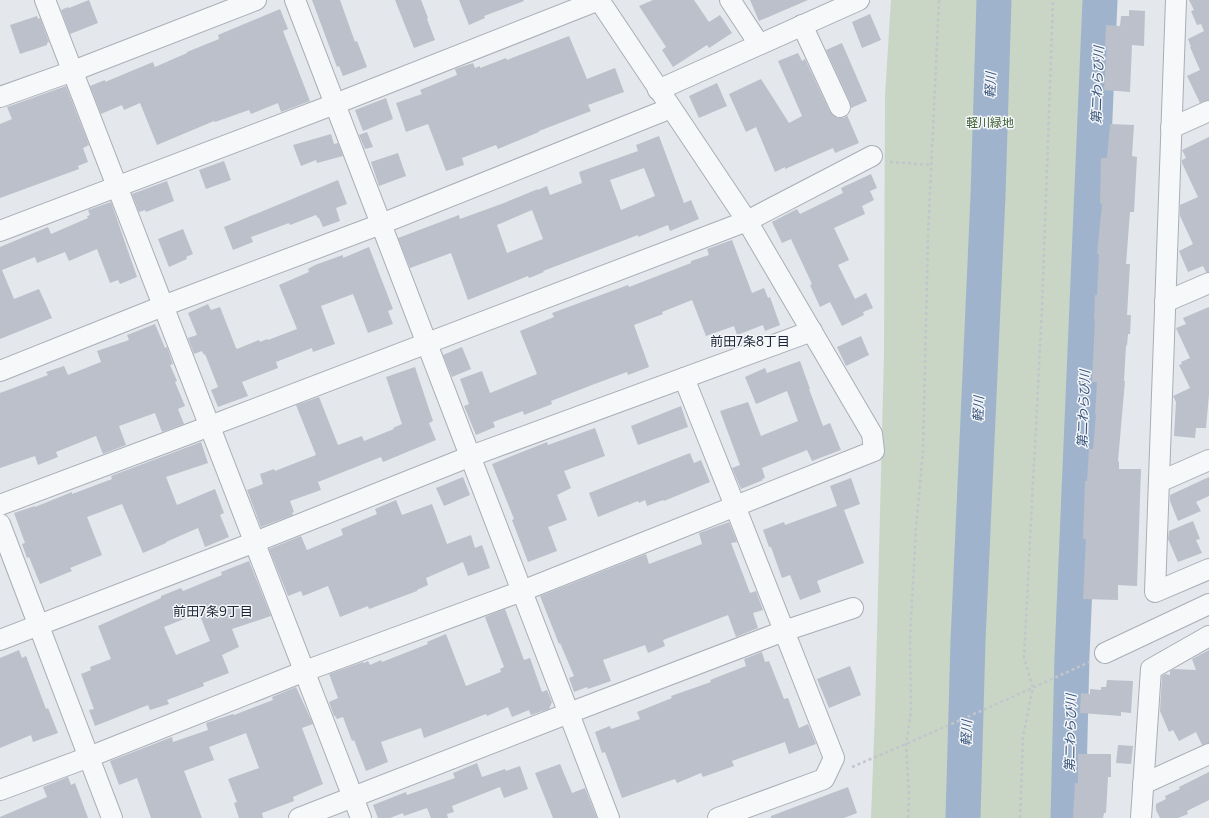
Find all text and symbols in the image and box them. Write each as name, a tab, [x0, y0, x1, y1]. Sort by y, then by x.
water label: 第二わらび川	[1088, 44, 1106, 124]
water label: 軽川	[982, 70, 999, 98]
park label: 軽川緑地	[966, 115, 1014, 129]
district label: 前田7条8丁目	[710, 333, 790, 349]
water label: 第二わらび川	[1074, 368, 1092, 448]
water label: 軽川	[970, 394, 987, 422]
district label: 前田7条9丁目	[173, 603, 253, 619]
water label: 第二わらび川	[1061, 692, 1079, 772]
water label: 軽川	[958, 718, 975, 746]

